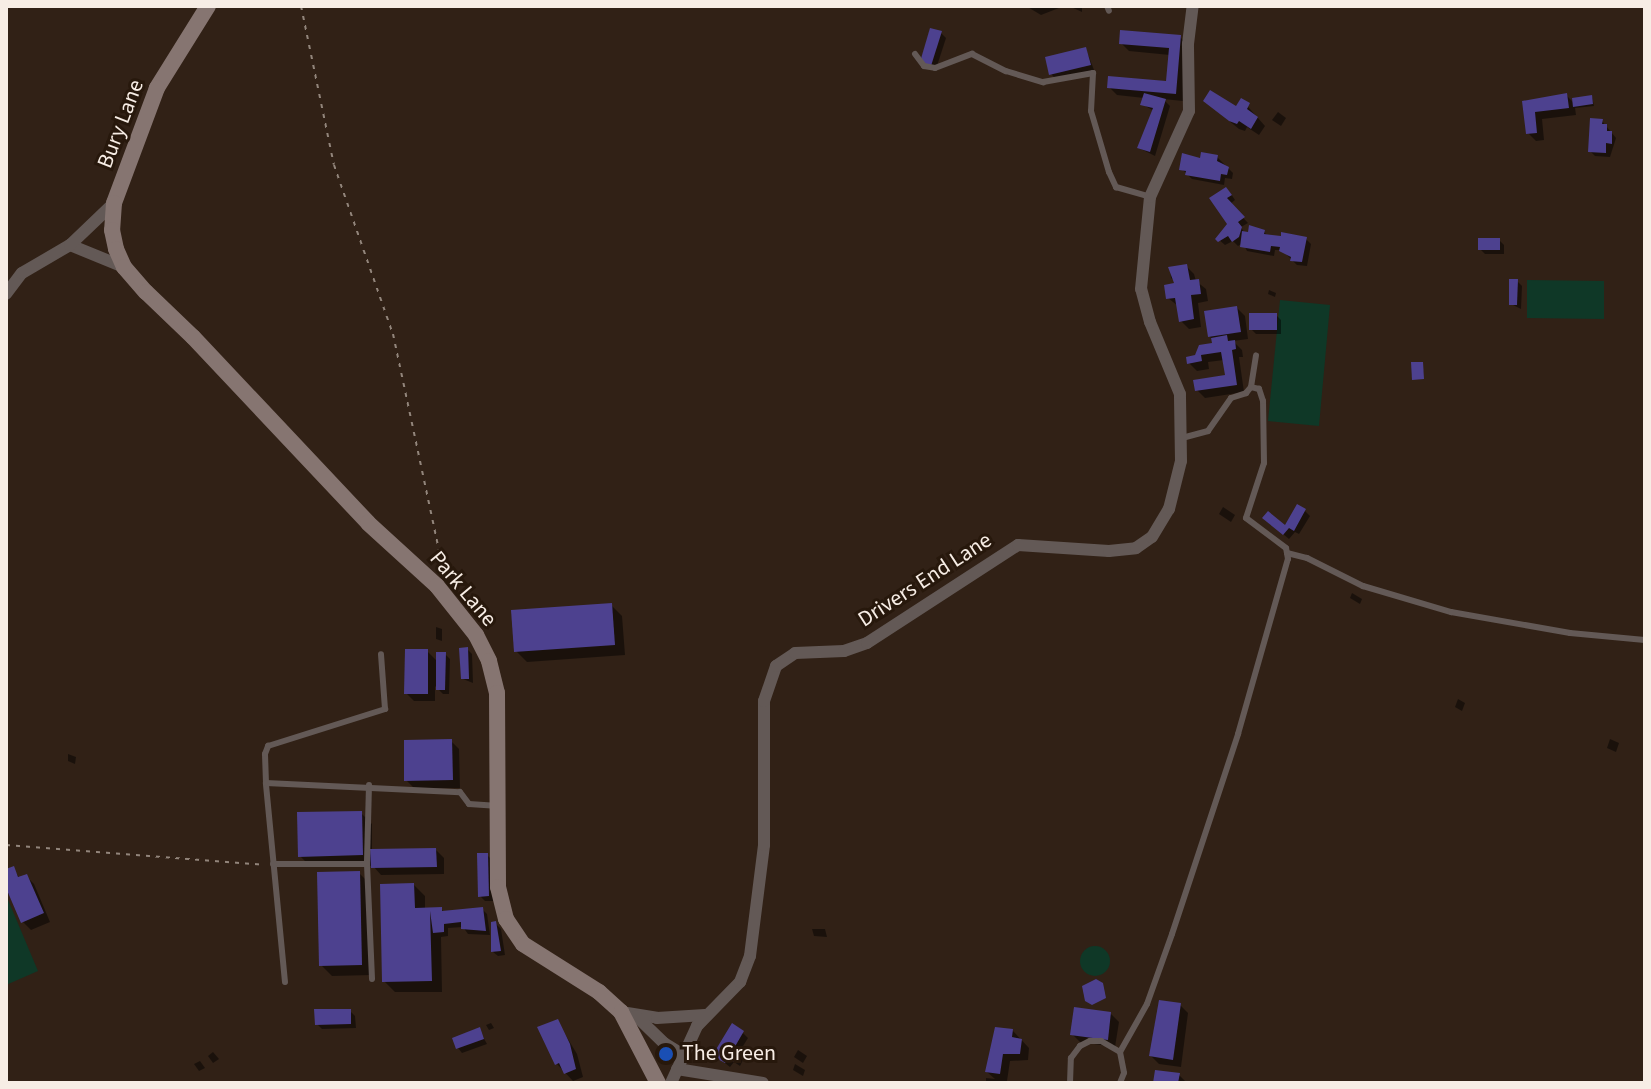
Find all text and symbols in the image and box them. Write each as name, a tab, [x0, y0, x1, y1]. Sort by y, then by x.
street label: Bury Lane	[92, 76, 150, 172]
street label: Drivers End Lane	[853, 527, 997, 633]
street label: Park Lane	[424, 546, 502, 632]
place label: The Green	[682, 1041, 776, 1067]
marker: The Green	[657, 1045, 675, 1063]

